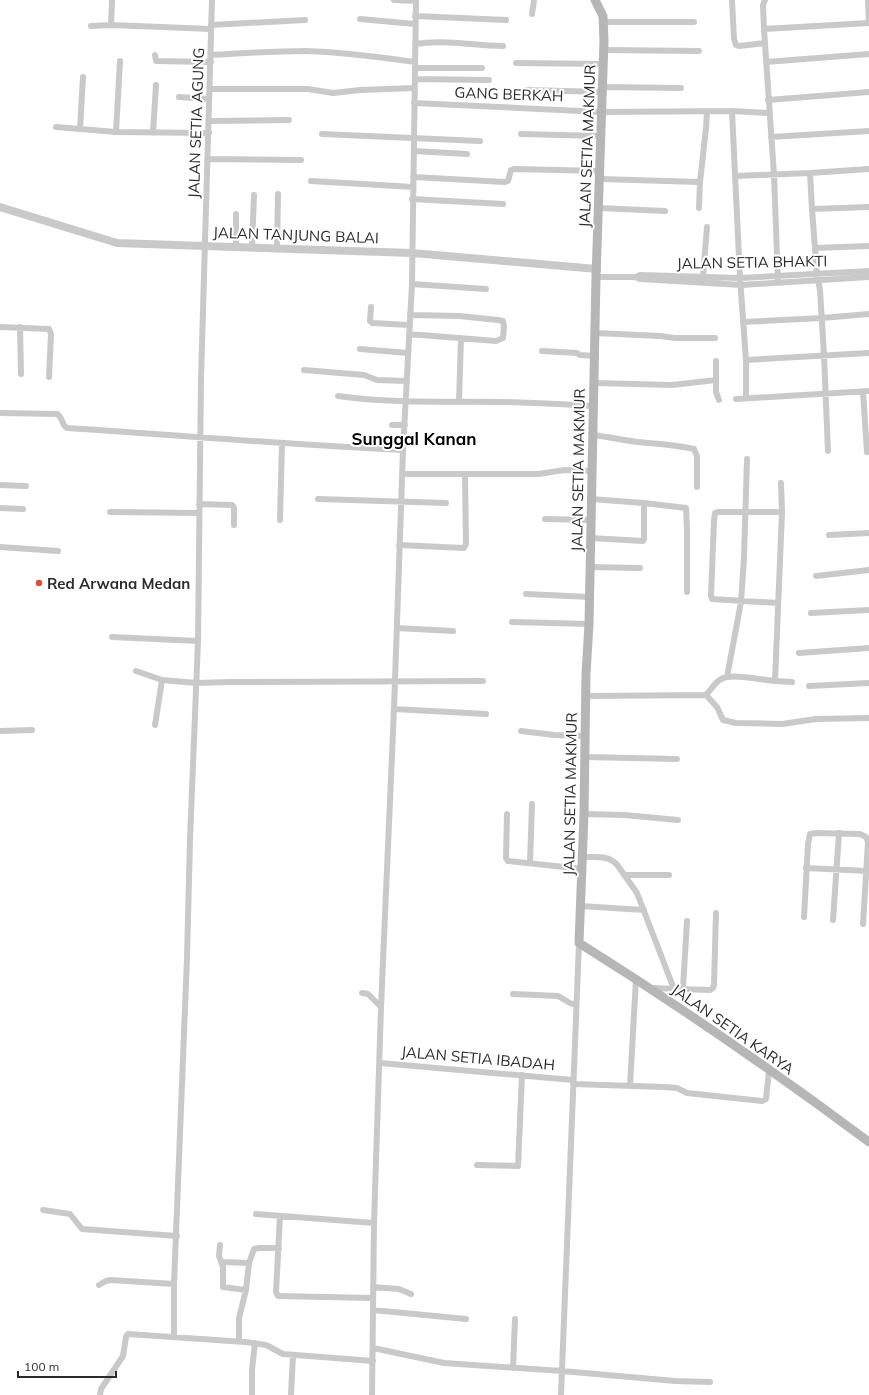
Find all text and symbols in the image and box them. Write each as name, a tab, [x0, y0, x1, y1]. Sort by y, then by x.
street label: JALAN SETIA AGUNG	[184, 47, 208, 199]
street label: JALAN SETIA MAKMUR	[575, 64, 599, 228]
street label: GANG BERKAH	[454, 83, 564, 105]
street label: JALAN TANJUNG BALAI	[213, 223, 379, 247]
street label: JALAN SETIA BHAKTI	[677, 251, 827, 273]
street label: JALAN SETIA MAKMUR	[567, 388, 589, 552]
district label: Sunggal Kanan	[351, 428, 477, 449]
place label: Red Arwana Medan	[47, 574, 190, 593]
marker: Red Arwana Medan	[34, 578, 44, 588]
street label: JALAN SETIA MAKMUR	[559, 712, 581, 876]
street label: JALAN SETIA KARYA	[668, 980, 798, 1078]
street label: JALAN SETIA IBADAH	[400, 1042, 556, 1074]
scale bar	[18, 1353, 116, 1379]
text: 100 m	[24, 1359, 59, 1374]

